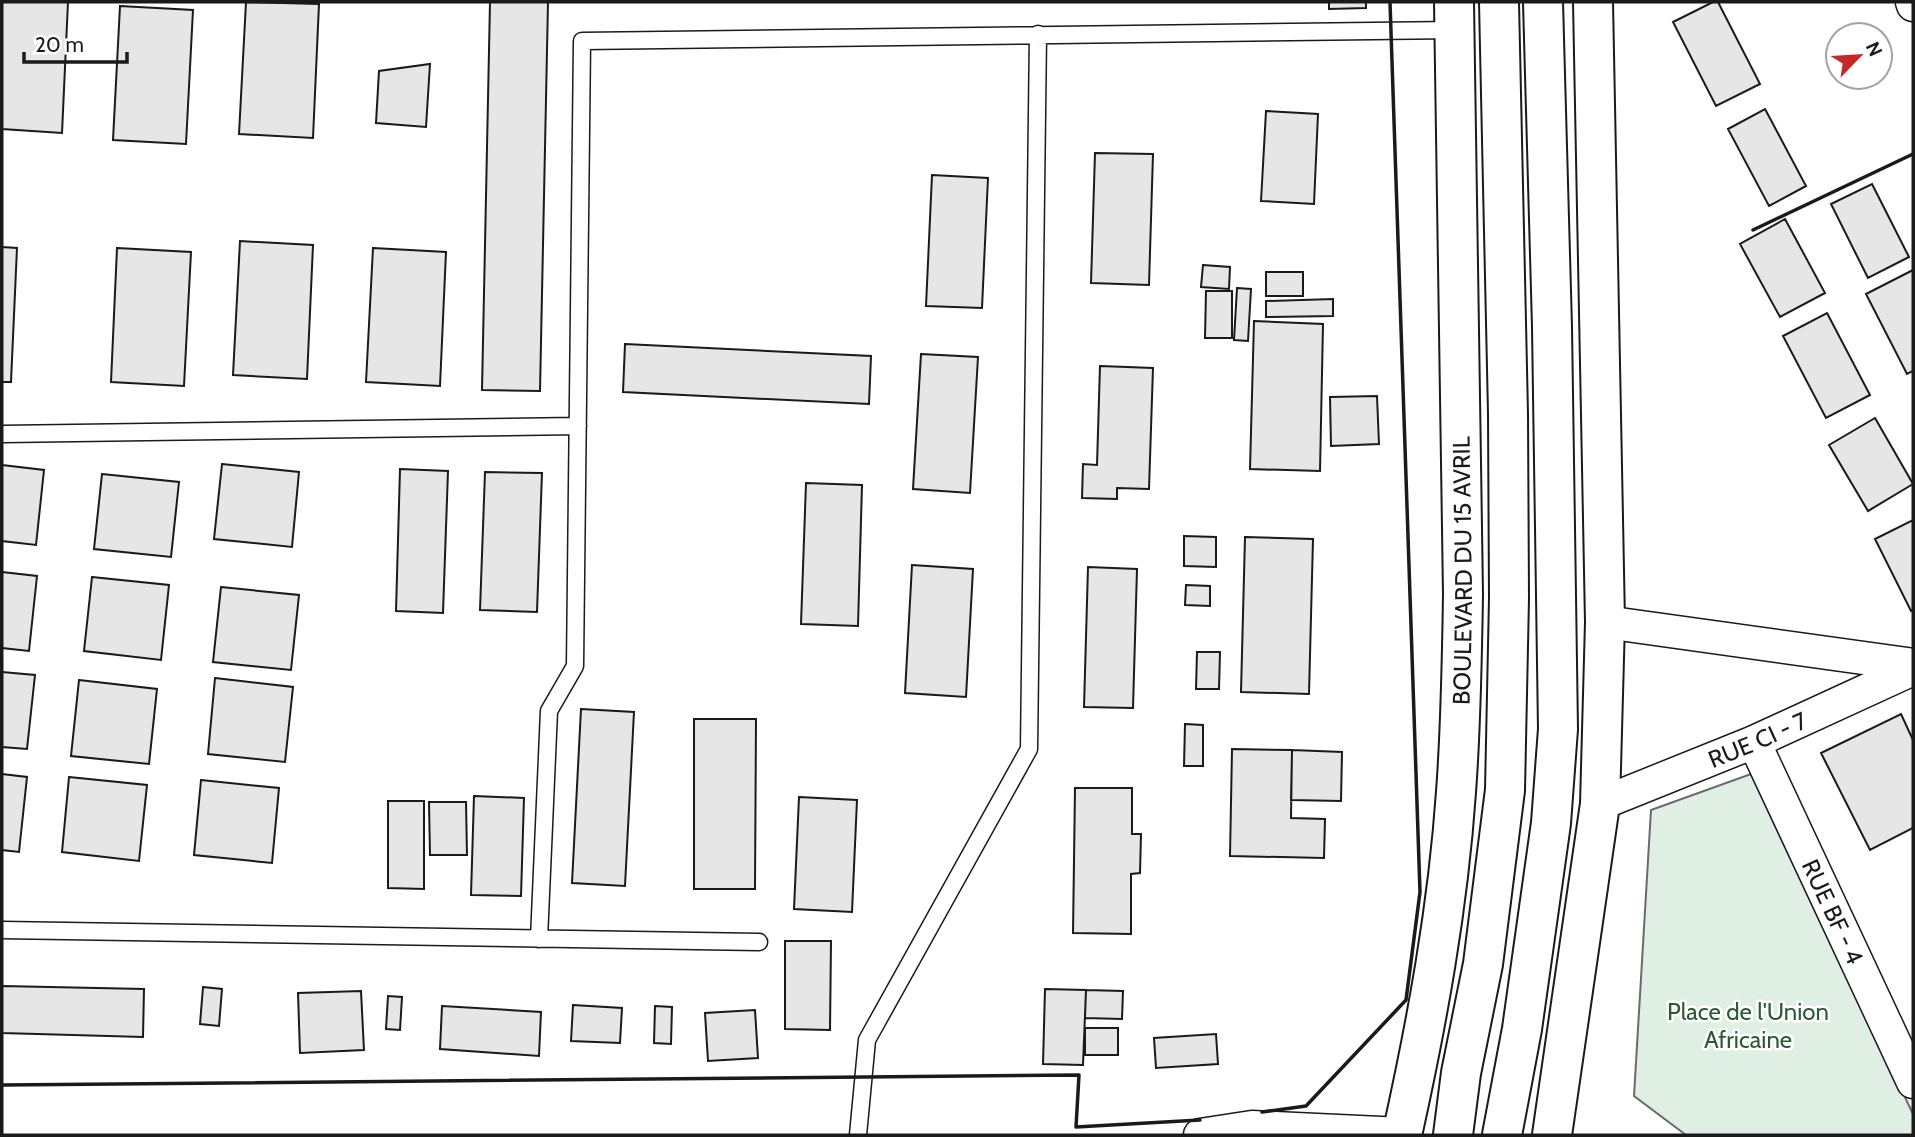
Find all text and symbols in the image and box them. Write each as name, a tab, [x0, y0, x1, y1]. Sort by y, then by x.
scale bar	[24, 21, 128, 65]
north arrow	[1824, 21, 1894, 91]
text: 20 m	[35, 32, 84, 57]
text: N	[1861, 38, 1887, 60]
street label: BOULEVARD DU 15 AVRIL	[1446, 436, 1478, 705]
street label: RUE CI - 7	[1704, 705, 1811, 773]
street label: RUE BF - 4	[1796, 854, 1870, 969]
park label: Place de l'Union Africaine	[1667, 997, 1829, 1054]

